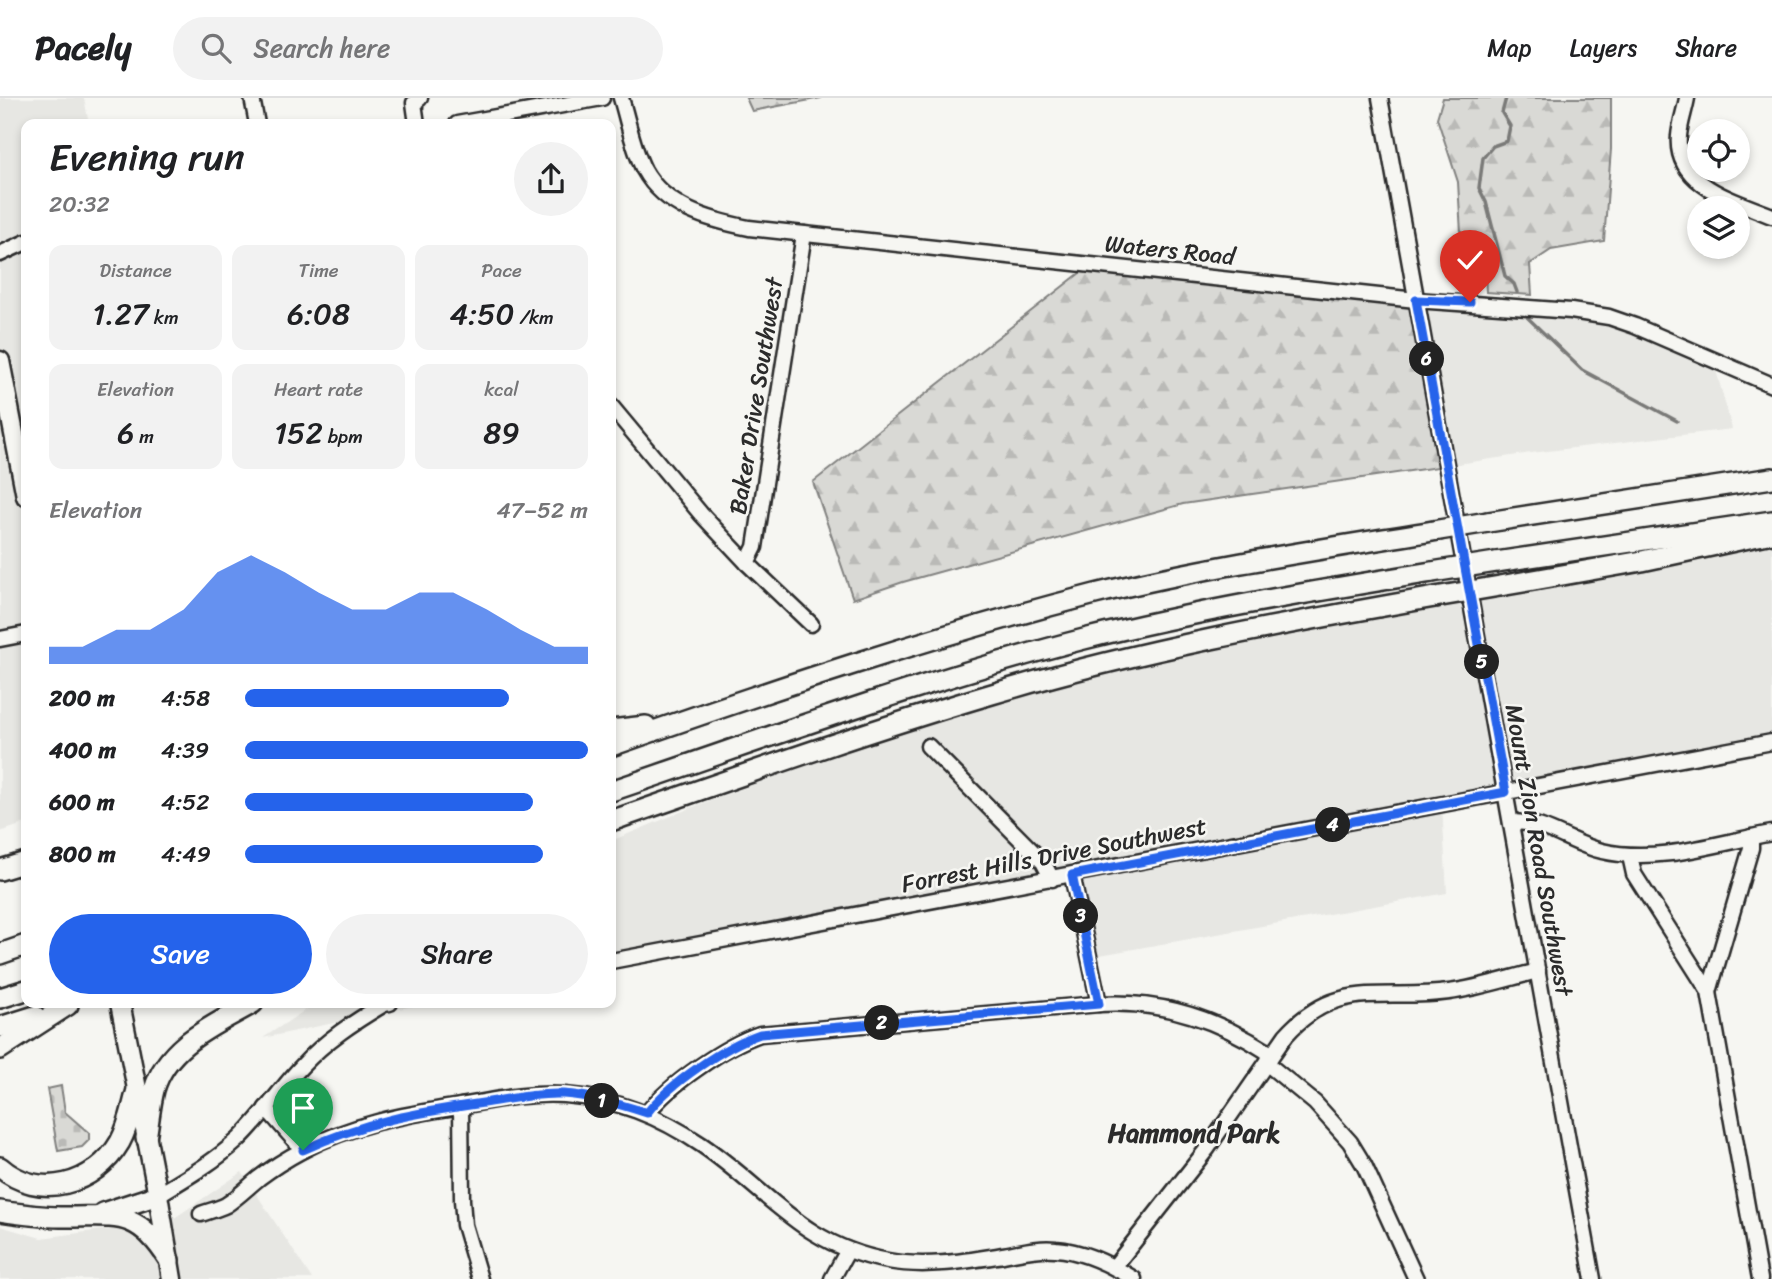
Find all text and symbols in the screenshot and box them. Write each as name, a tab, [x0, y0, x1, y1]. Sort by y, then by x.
search box	[173, 17, 663, 80]
text: Pacely	[35, 19, 131, 77]
text: Search here	[253, 25, 390, 71]
text: Map	[1487, 27, 1532, 69]
text: Layers	[1570, 27, 1637, 69]
text: Share	[1675, 27, 1737, 69]
icon: search	[197, 29, 235, 67]
map controls	[1687, 119, 1750, 259]
button: locate	[1687, 119, 1750, 182]
text: Evening run	[49, 124, 245, 191]
button: share	[514, 142, 588, 216]
text: 20:32	[49, 184, 110, 225]
button: layers	[1687, 196, 1750, 259]
street label: Waters Road	[1103, 222, 1239, 278]
pin	[1440, 230, 1500, 302]
icon: check	[1451, 241, 1489, 279]
text: Distance	[99, 254, 172, 287]
text: Time	[298, 254, 339, 287]
text: Pace	[481, 254, 522, 287]
street label: Baker Drive Southwest	[717, 273, 796, 518]
text: 1.27	[93, 287, 149, 341]
text: 6:08	[287, 287, 350, 341]
text: 4:50	[449, 287, 515, 341]
text: km	[149, 301, 179, 334]
text: /km	[515, 301, 554, 334]
pin: 6	[1410, 342, 1444, 376]
text: 6	[1421, 342, 1432, 375]
text: Elevation	[97, 373, 174, 406]
text: Heart rate	[274, 373, 363, 406]
text: kcal	[484, 373, 519, 406]
text: 6	[117, 406, 134, 460]
text: 152	[274, 406, 323, 460]
text: 89	[483, 406, 520, 460]
text: m	[134, 420, 154, 453]
text: bpm	[323, 420, 363, 453]
text: Elevation	[49, 490, 142, 531]
text: 47–52 m	[496, 490, 588, 531]
pin: 5	[1464, 644, 1500, 680]
text: 5	[1476, 645, 1487, 678]
text: 200 m	[49, 678, 115, 719]
text: 4:58	[161, 678, 210, 719]
street label: Mount Zion Road Southwest	[1493, 701, 1586, 1001]
text: 400 m	[49, 730, 116, 771]
text: 4:39	[161, 730, 209, 771]
text: 600 m	[49, 782, 115, 823]
text: 4:52	[161, 782, 210, 823]
street label: Forrest Hills Drive Southwest	[898, 805, 1210, 905]
pin: 4	[1316, 808, 1350, 842]
text: 4	[1327, 808, 1338, 841]
text: 800 m	[49, 834, 116, 875]
text: 4:49	[161, 834, 211, 875]
pin: 3	[1064, 898, 1098, 934]
text: 3	[1075, 899, 1086, 932]
button: Save	[49, 914, 312, 994]
button: Share	[326, 914, 588, 994]
pin: 2	[864, 1006, 900, 1040]
text: 2	[876, 1006, 887, 1039]
pin	[273, 1078, 333, 1150]
pin: 1	[584, 1084, 620, 1118]
text: 1	[597, 1084, 606, 1117]
icon: arrive	[284, 1089, 322, 1127]
district label: Hammond Park	[1108, 1110, 1280, 1156]

